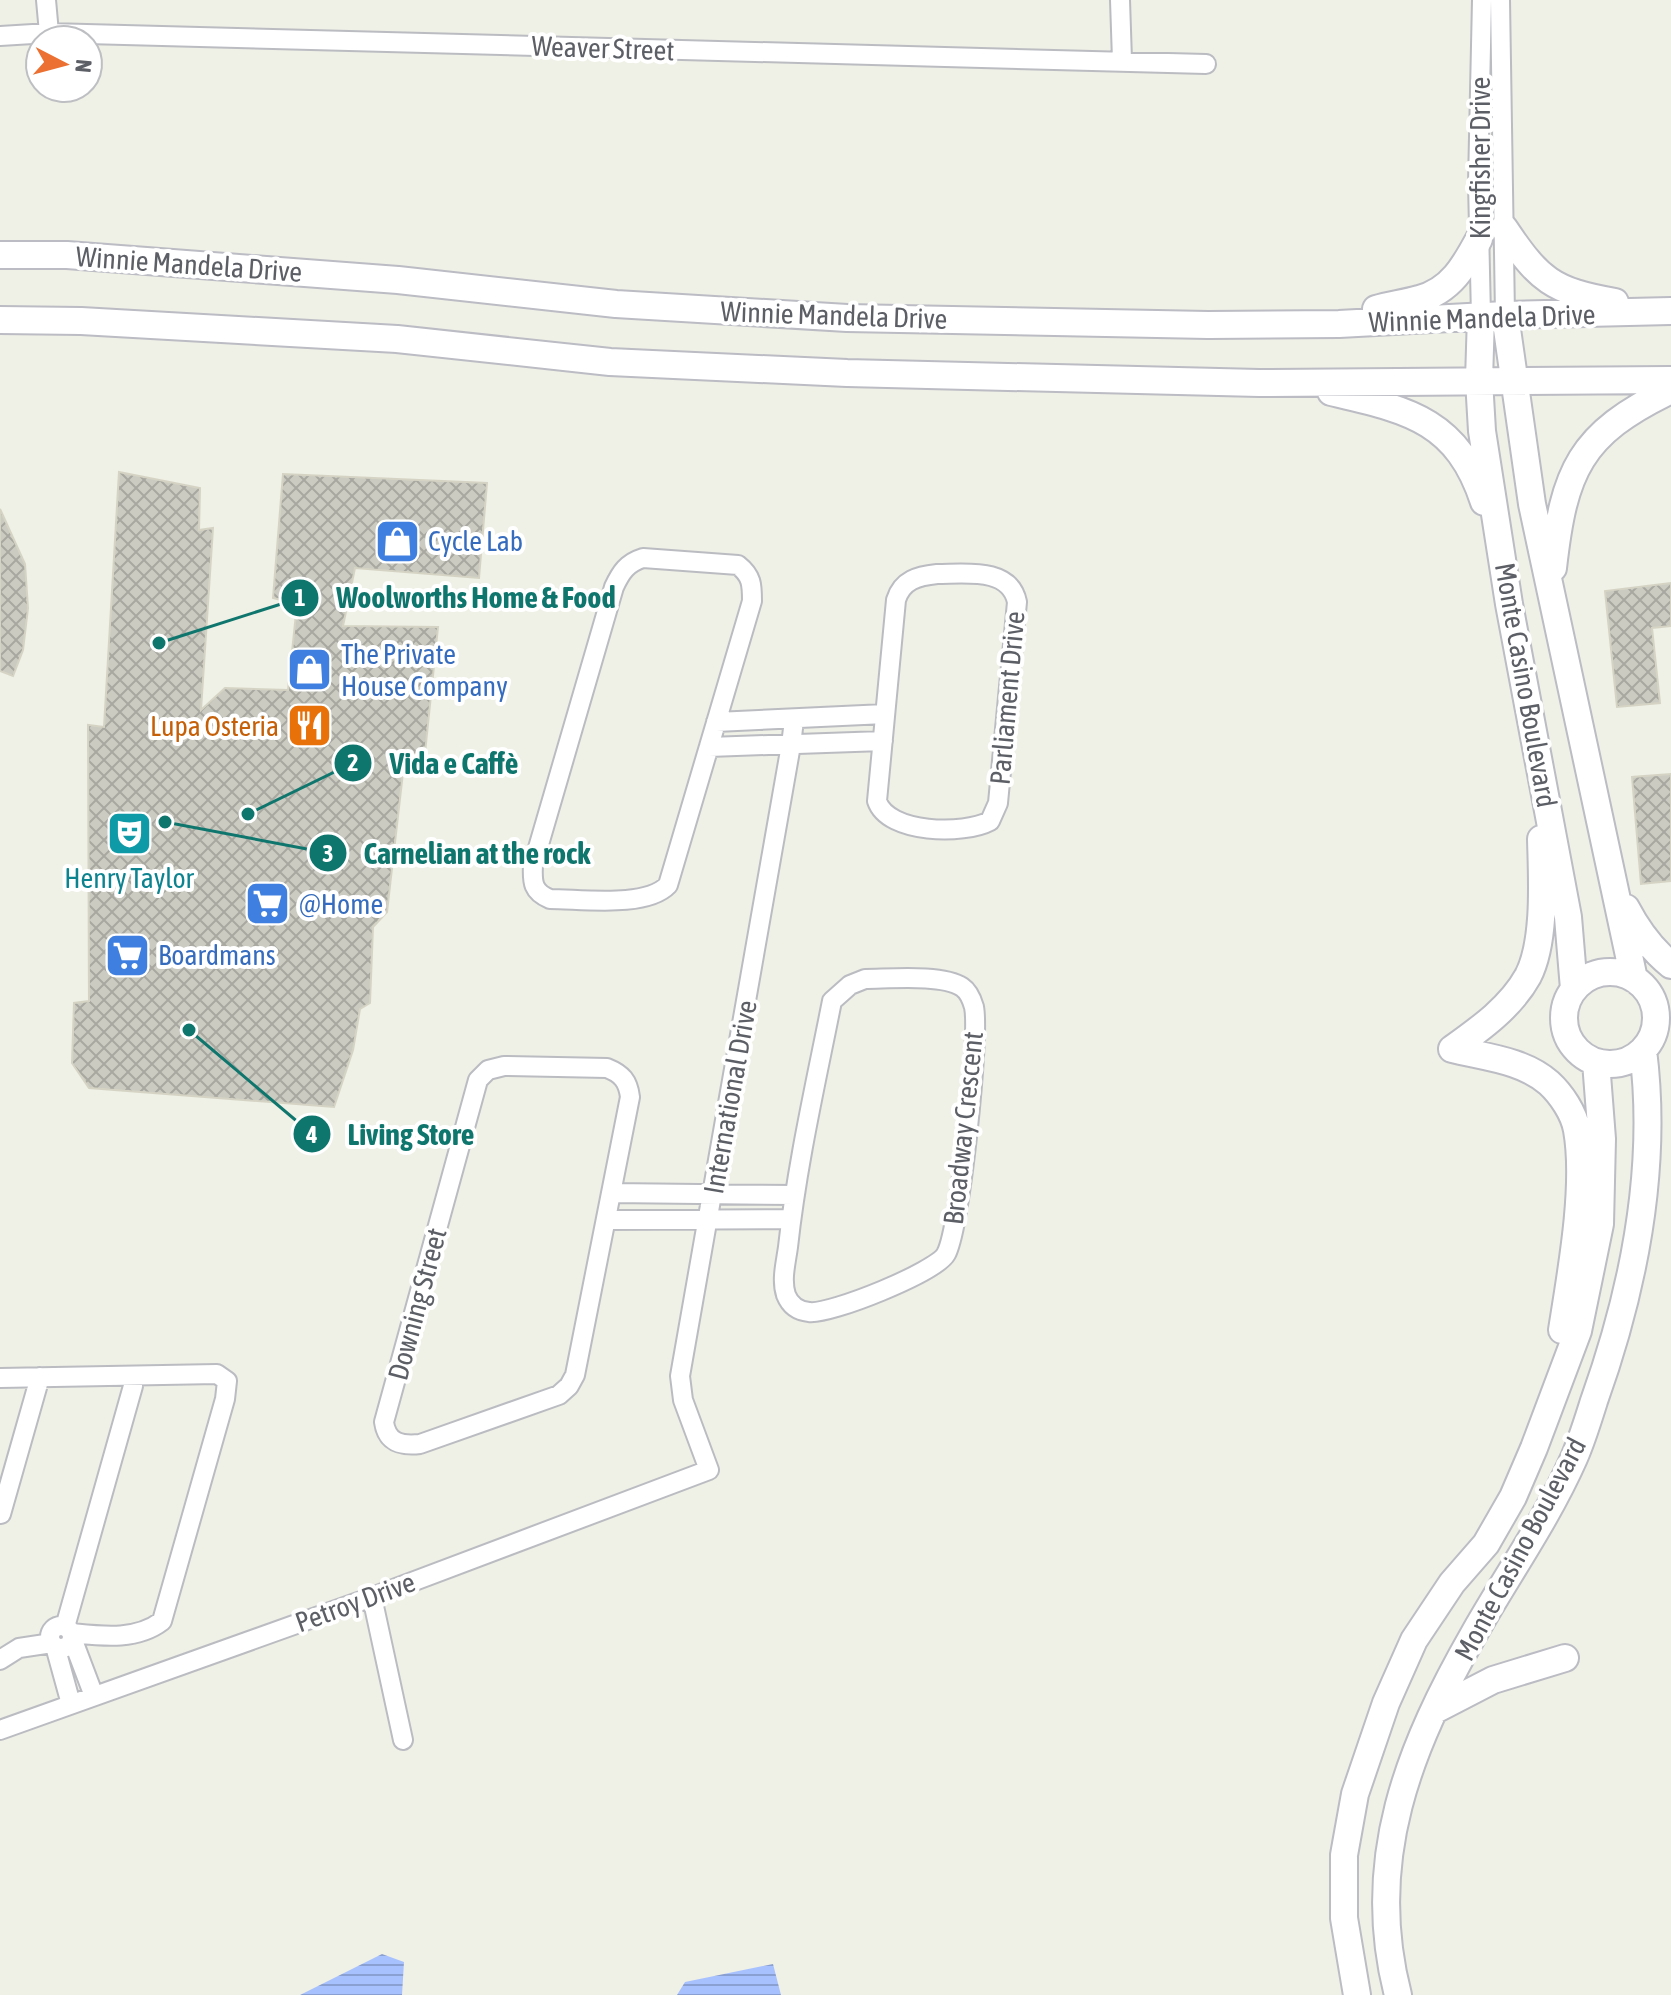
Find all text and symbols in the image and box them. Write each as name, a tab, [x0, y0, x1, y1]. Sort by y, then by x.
north arrow	[24, 24, 104, 104]
street label: Weaver Street	[531, 30, 675, 66]
text: N	[70, 58, 97, 74]
street label: Kingfisher Drive	[1464, 77, 1496, 239]
street label: Winnie Mandela Drive	[75, 240, 303, 288]
street label: Winnie Mandela Drive	[720, 295, 948, 335]
street label: Winnie Mandela Drive	[1368, 298, 1596, 338]
shop icon: Cycle Lab	[373, 517, 421, 565]
place label: Cycle Lab	[428, 525, 523, 557]
street label: Monte Casino Boulevard	[1489, 560, 1563, 810]
callout: Woolworths Home & Food	[280, 571, 631, 625]
text: Woolworths Home & Food	[335, 580, 616, 614]
text: 1	[294, 584, 306, 611]
street label: Parliament Drive	[983, 610, 1031, 786]
place label: The Private House Company	[341, 638, 508, 702]
shop icon: The Private House Company	[286, 646, 334, 694]
restaurant icon: Lupa Osteria	[286, 702, 334, 750]
place label: Lupa Osteria	[150, 710, 279, 742]
callout: Vida e Caffè	[333, 736, 534, 790]
text: Vida e Caffè	[389, 746, 518, 780]
text: 2	[347, 749, 359, 776]
theatre icon: Henry Taylor	[105, 810, 153, 858]
callout: Carnelian at the rock	[308, 826, 607, 880]
text: Carnelian at the rock	[364, 836, 591, 870]
text: 3	[322, 840, 334, 867]
place label: Henry Taylor	[64, 862, 195, 894]
supermarket icon: @Home	[244, 880, 292, 928]
place label: @Home	[299, 888, 383, 920]
supermarket icon: Boardmans	[103, 931, 151, 979]
place label: Boardmans	[158, 939, 276, 971]
street label: International Drive	[697, 998, 763, 1196]
street label: Broadway Crescent	[937, 1030, 989, 1226]
callout: Living Store	[292, 1107, 491, 1161]
text: Living Store	[348, 1117, 474, 1151]
text: 4	[305, 1121, 318, 1148]
street label: Downing Street	[381, 1224, 453, 1384]
street label: Monte Casino Boulevard	[1448, 1432, 1592, 1666]
street label: Petroy Drive	[291, 1566, 419, 1638]

